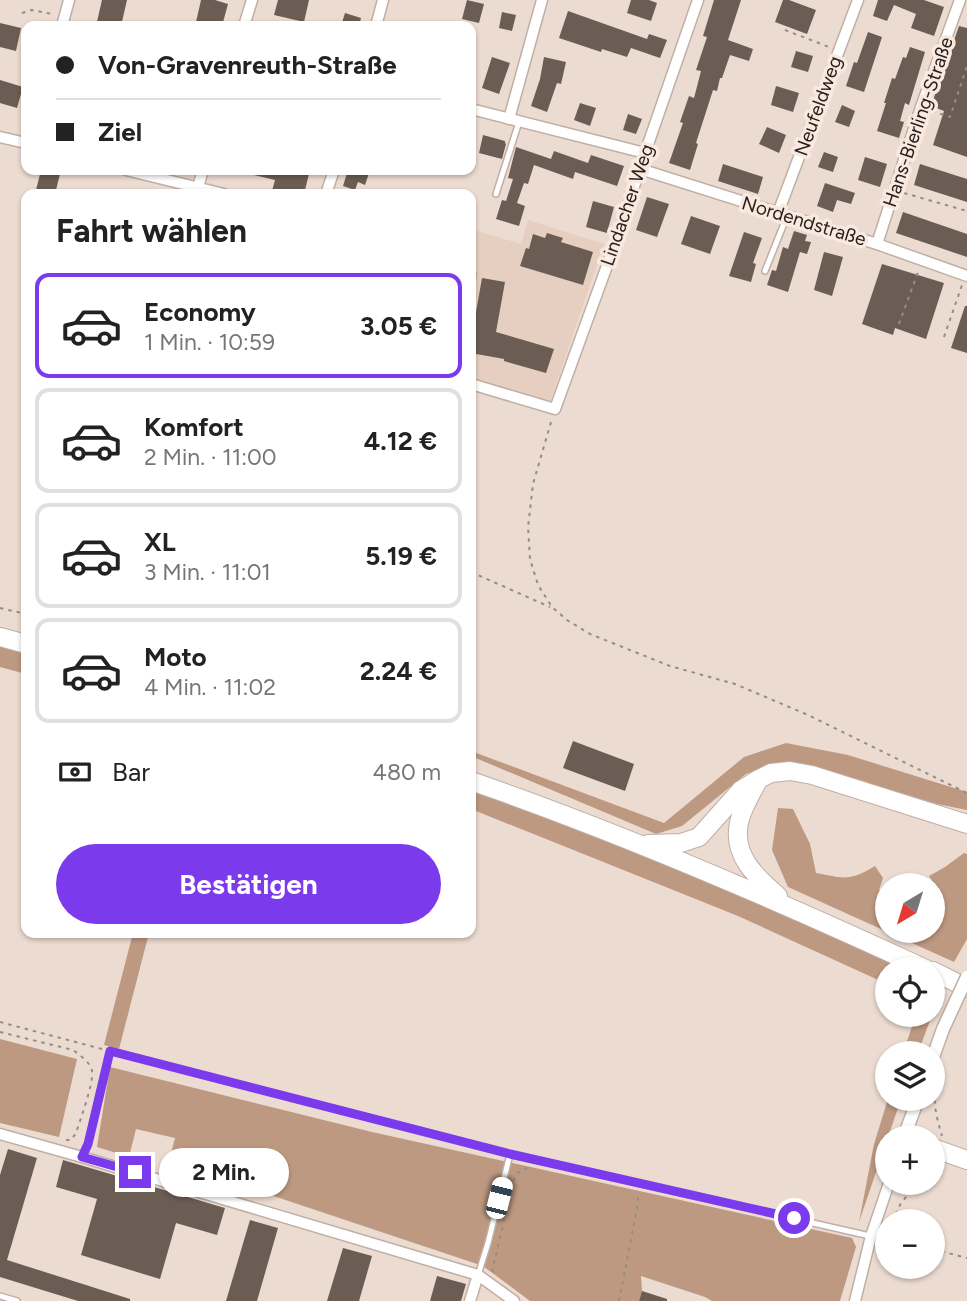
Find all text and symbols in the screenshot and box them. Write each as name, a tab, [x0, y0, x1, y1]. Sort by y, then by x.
street label: Hans-Bierling-Straße	[878, 34, 958, 210]
text: Von-Gravenreuth-Straße	[98, 49, 397, 81]
street label: Neufeldweg	[789, 53, 847, 159]
text: Ziel	[98, 116, 142, 148]
street label: Lindacher Weg	[595, 141, 659, 269]
street label: Nordendstraße	[739, 191, 869, 251]
text: Fahrt wählen	[56, 212, 247, 250]
icon: car	[60, 294, 123, 357]
text: Economy	[144, 296, 256, 328]
text: 3.05 €	[360, 310, 437, 342]
text: 1 Min. · 10:59	[144, 328, 275, 356]
icon: car	[60, 409, 123, 472]
text: Komfort	[144, 411, 244, 443]
text: 4.12 €	[364, 425, 437, 457]
text: 2 Min. · 11:00	[144, 443, 276, 471]
icon: car	[60, 524, 123, 587]
text: XL	[144, 526, 176, 558]
text: 5.19 €	[365, 540, 437, 572]
text: 3 Min. · 11:01	[144, 558, 271, 586]
icon: car	[60, 639, 123, 702]
text: Moto	[144, 641, 207, 673]
text: 2.24 €	[360, 655, 437, 687]
text: 4 Min. · 11:02	[144, 673, 276, 701]
icon: cash	[56, 753, 94, 791]
text: Bar	[112, 756, 150, 788]
text: 480 m	[373, 758, 441, 786]
button: Bestätigen	[56, 844, 441, 924]
north arrow	[875, 873, 945, 943]
map controls	[875, 873, 945, 1279]
button: locate	[875, 957, 945, 1027]
button: layers	[875, 1041, 945, 1111]
button: +	[875, 1125, 945, 1195]
callout: 2 Min.	[160, 1148, 289, 1196]
route end	[119, 1156, 151, 1188]
text: 2 Min.	[192, 1158, 256, 1186]
car	[484, 1175, 515, 1221]
route start	[778, 1202, 810, 1234]
button: −	[875, 1209, 945, 1279]

